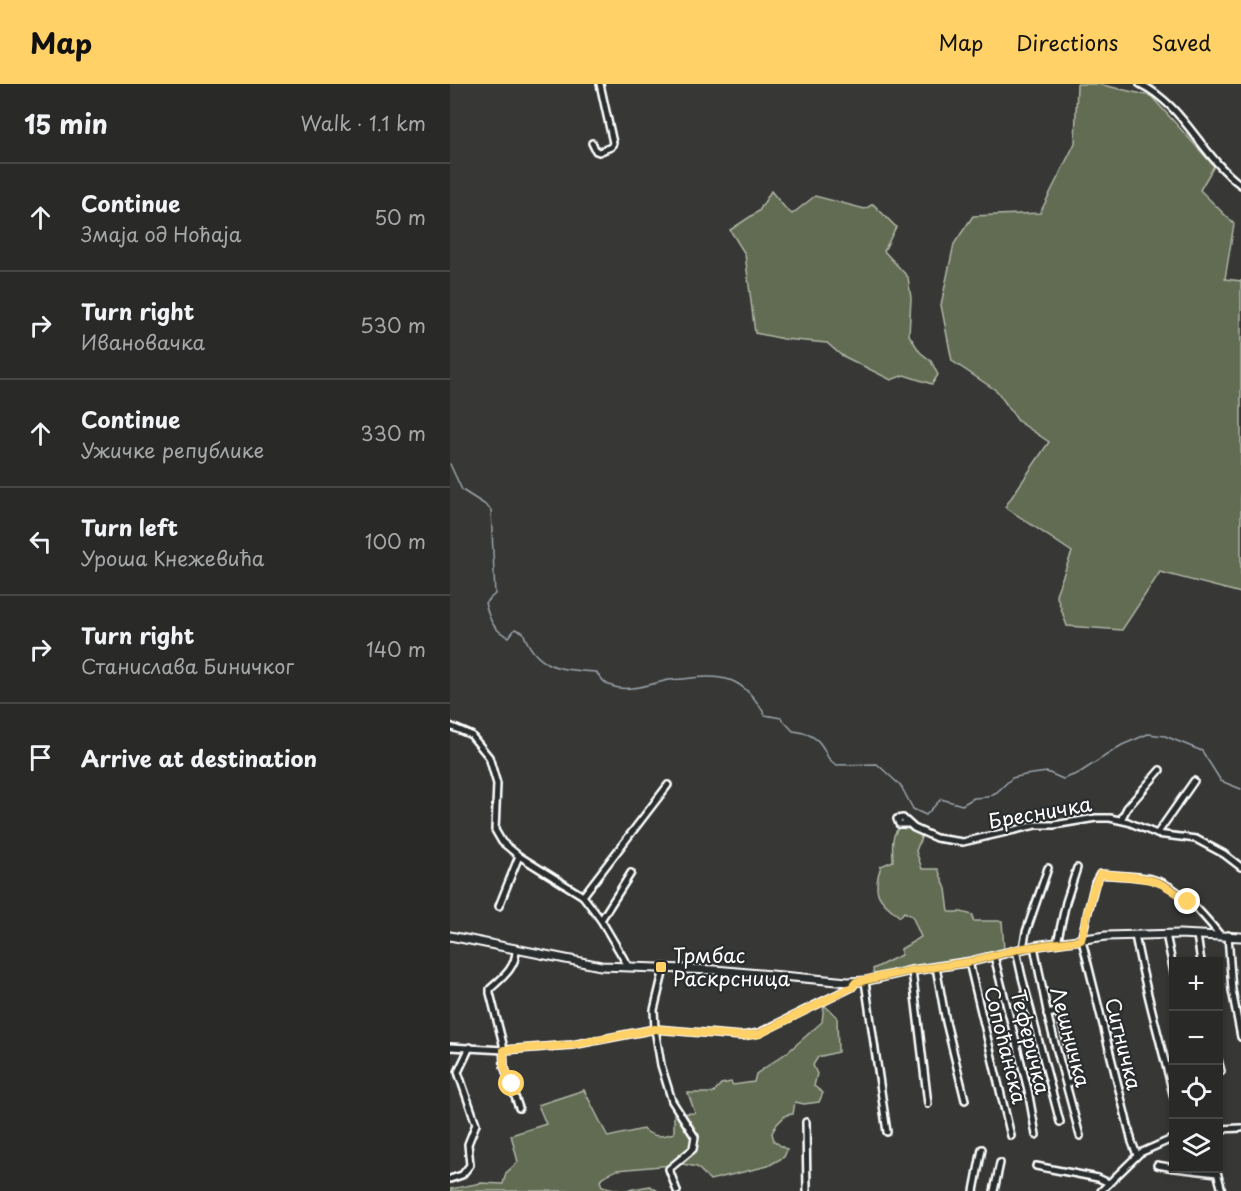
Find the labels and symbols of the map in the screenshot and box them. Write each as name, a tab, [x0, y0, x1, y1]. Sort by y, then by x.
street label: Бресничка	[986, 788, 1094, 836]
route end	[1174, 888, 1200, 914]
place label: Трмбас Раскрсница	[673, 940, 791, 993]
marker: Трмбас Раскрсница	[654, 960, 668, 974]
street label: Сопоћанска	[977, 983, 1035, 1107]
street label: Лешничка	[1043, 983, 1099, 1091]
street label: Теферичка	[1004, 986, 1059, 1098]
street label: Ситничка	[1098, 994, 1150, 1093]
route start	[498, 1070, 524, 1096]

